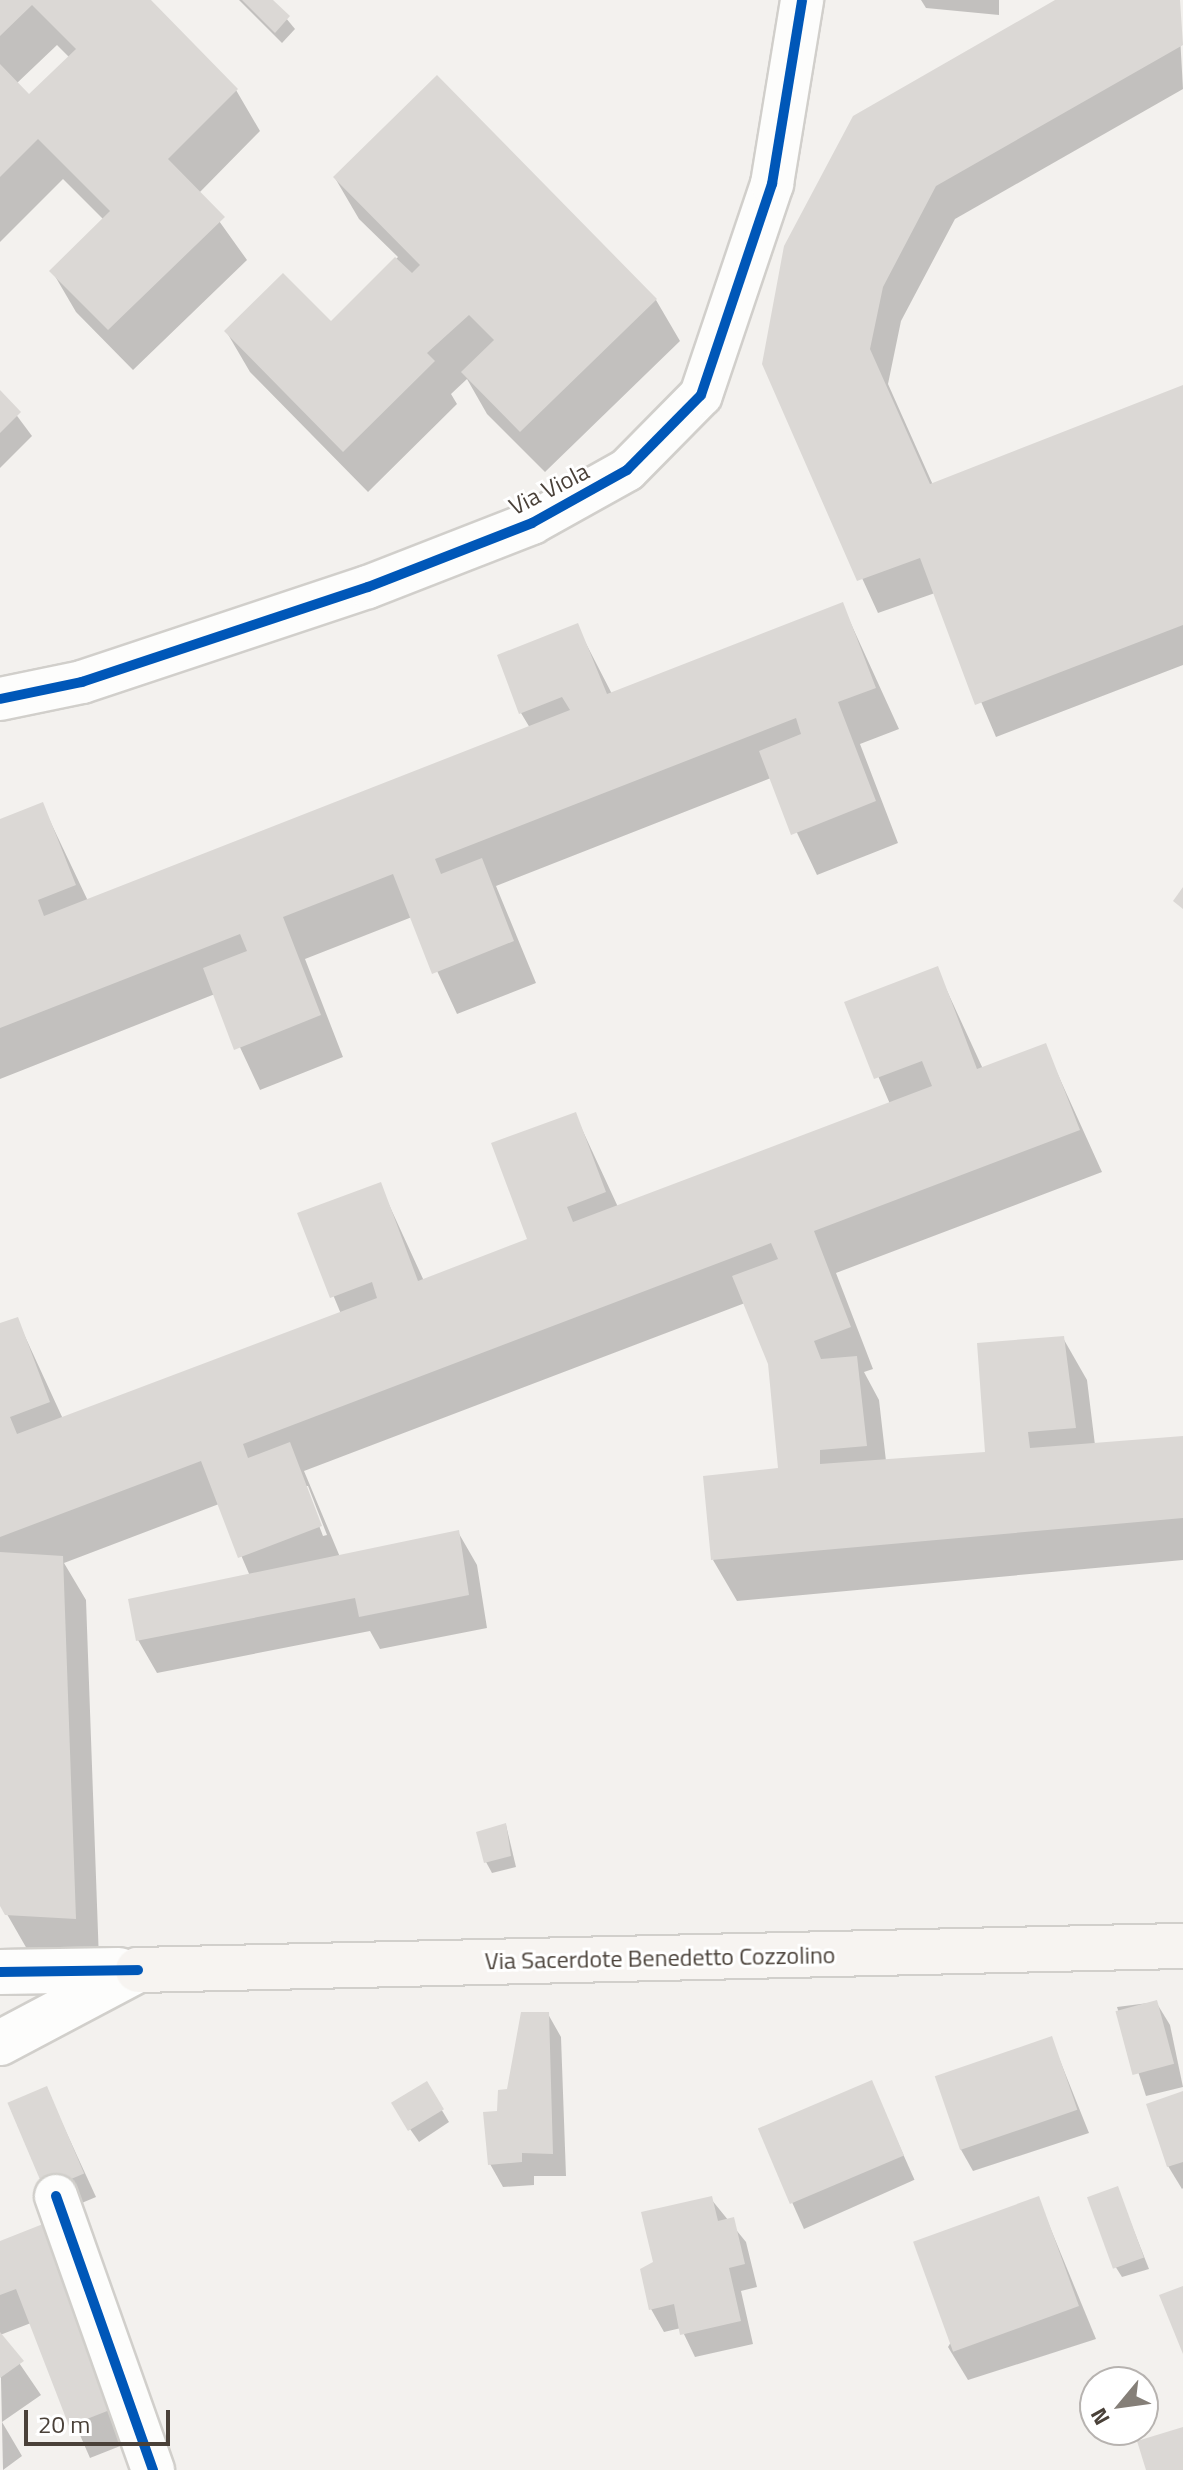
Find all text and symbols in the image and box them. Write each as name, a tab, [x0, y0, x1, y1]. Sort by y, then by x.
street label: Via Viola	[504, 457, 594, 521]
street label: Via Sacerdote Benedetto Cozzolino	[484, 1941, 836, 1975]
north arrow	[1079, 2366, 1159, 2446]
scale bar	[28, 2394, 174, 2444]
text: N	[1081, 2402, 1118, 2432]
text: 20 m	[38, 2406, 90, 2442]

